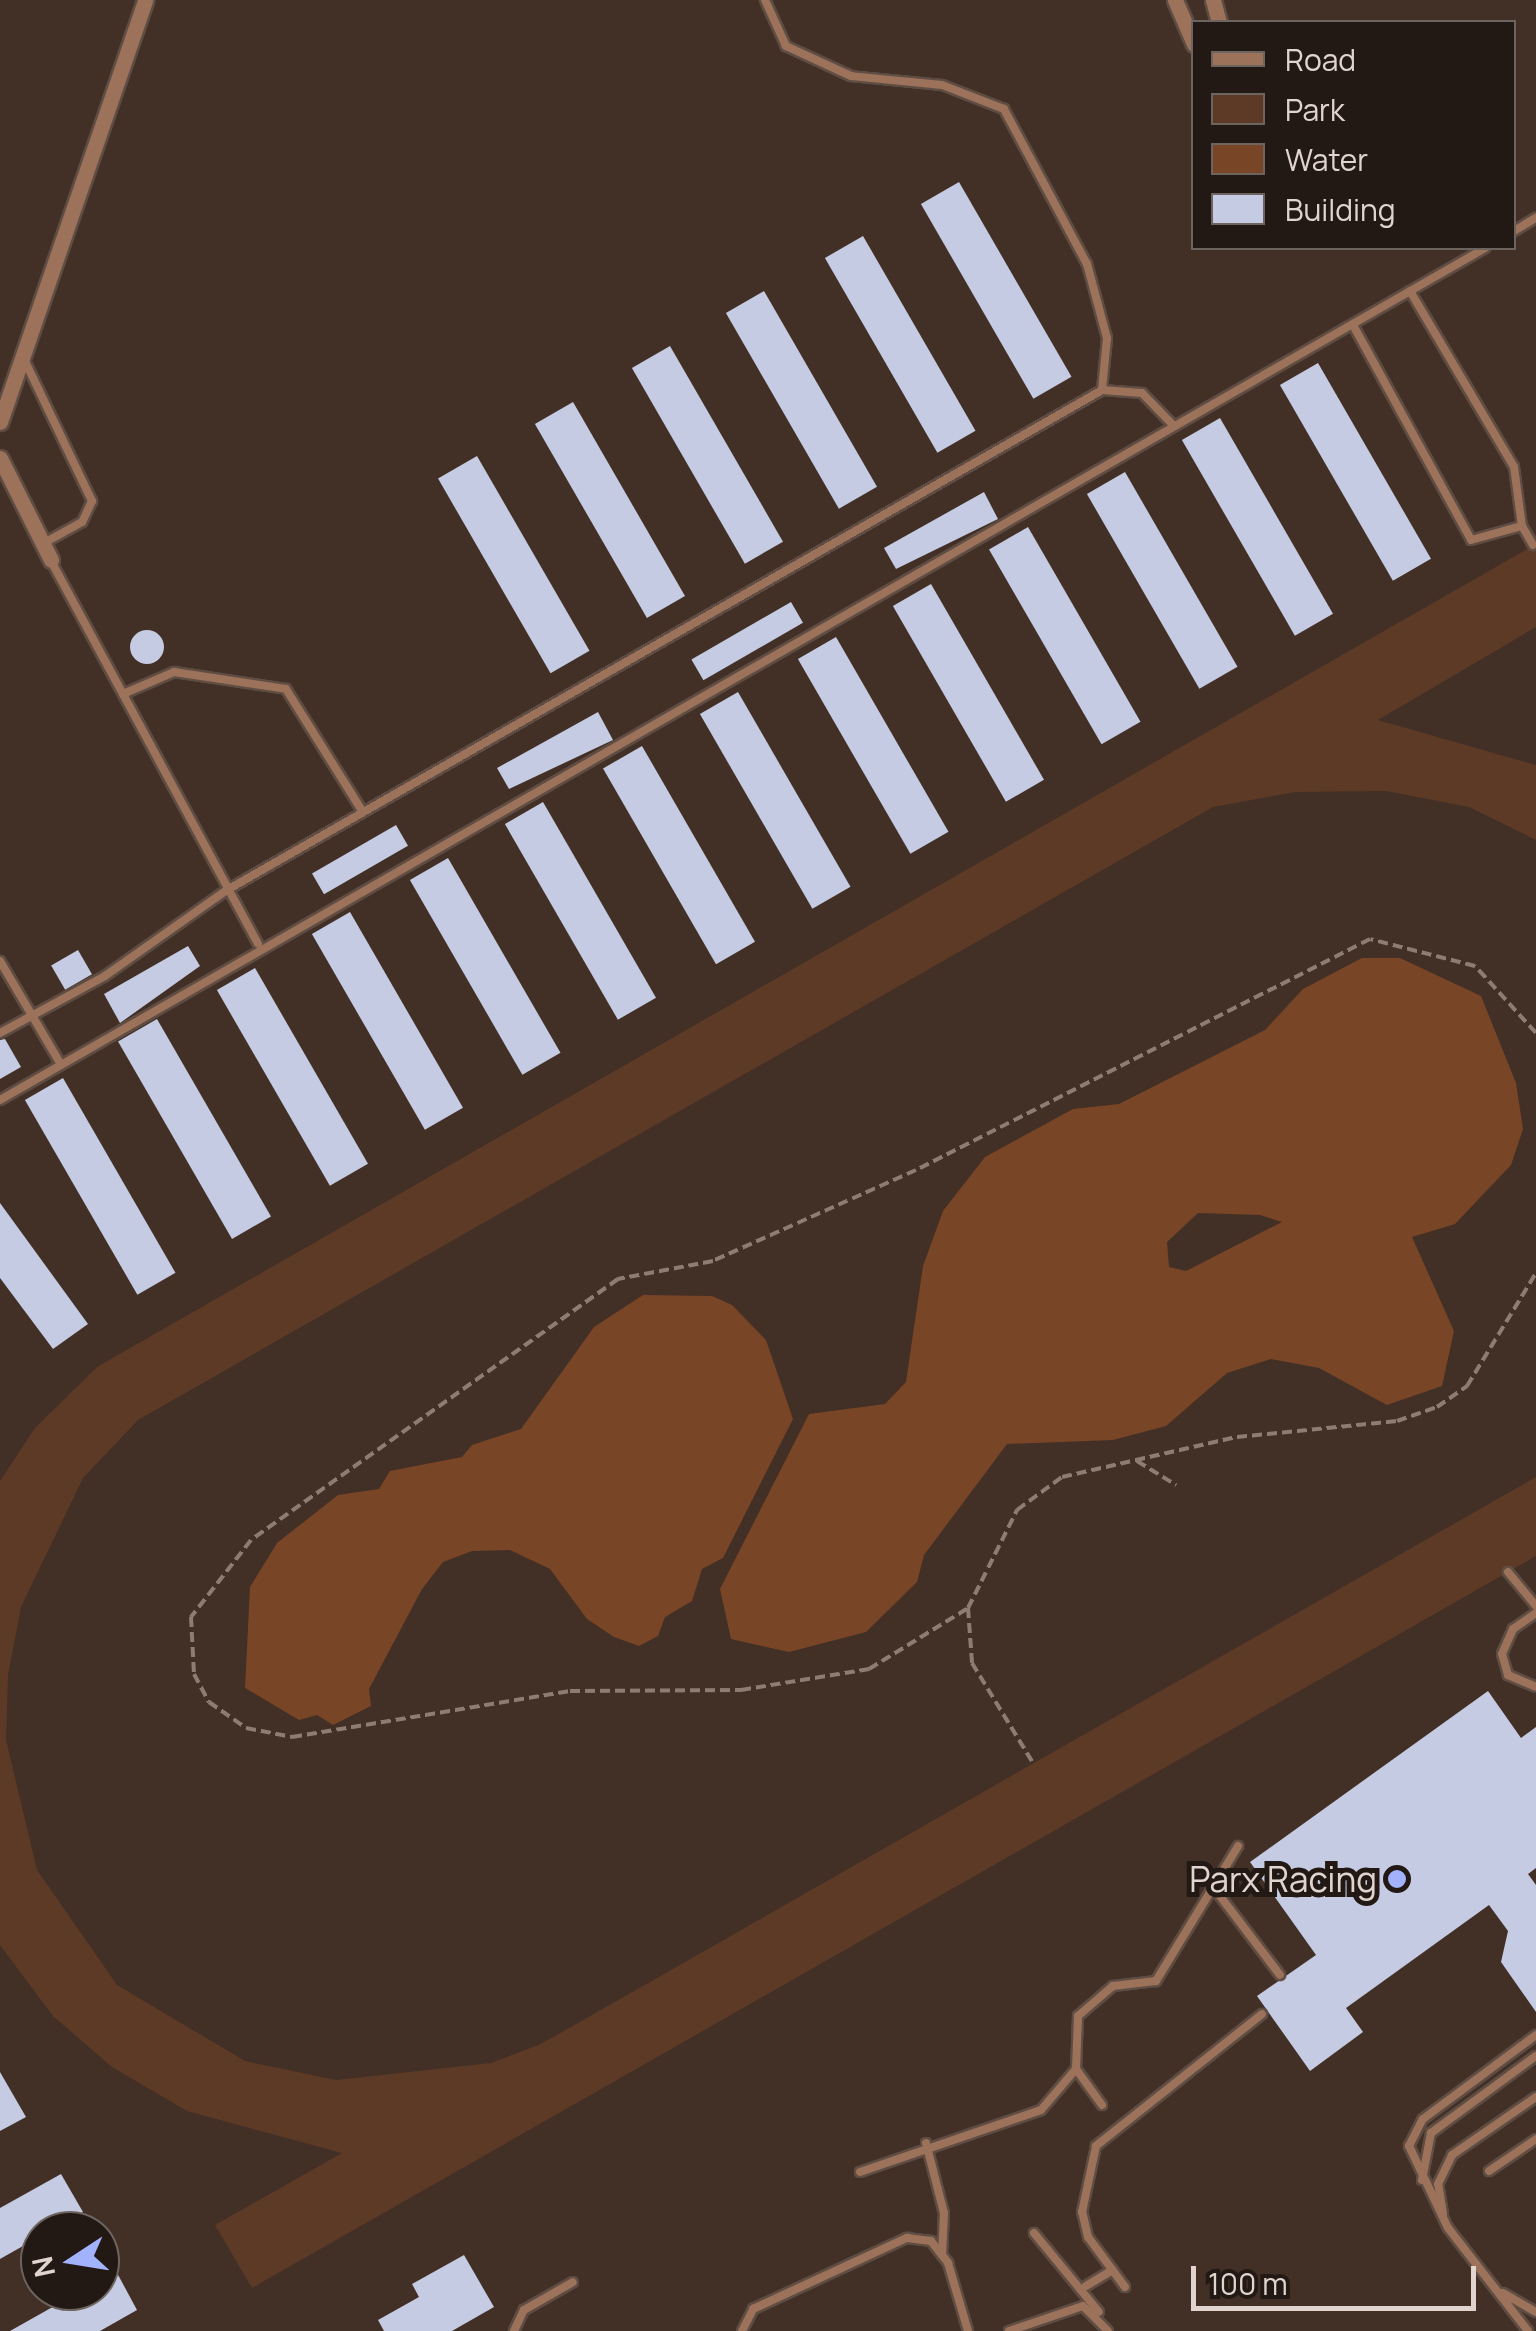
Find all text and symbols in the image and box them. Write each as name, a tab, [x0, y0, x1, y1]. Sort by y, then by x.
legend	[1191, 20, 1516, 250]
text: Road	[1285, 39, 1356, 80]
text: Park	[1285, 89, 1345, 130]
text: Water	[1285, 139, 1368, 180]
text: Building	[1285, 189, 1396, 230]
place label: Parx Racing	[1189, 1858, 1377, 1900]
marker: Parx Racing	[1386, 1868, 1408, 1890]
north arrow	[20, 2211, 120, 2311]
scale bar	[1196, 2246, 1481, 2308]
text: N	[22, 2253, 63, 2281]
text: 100 m	[1208, 2263, 1288, 2304]

